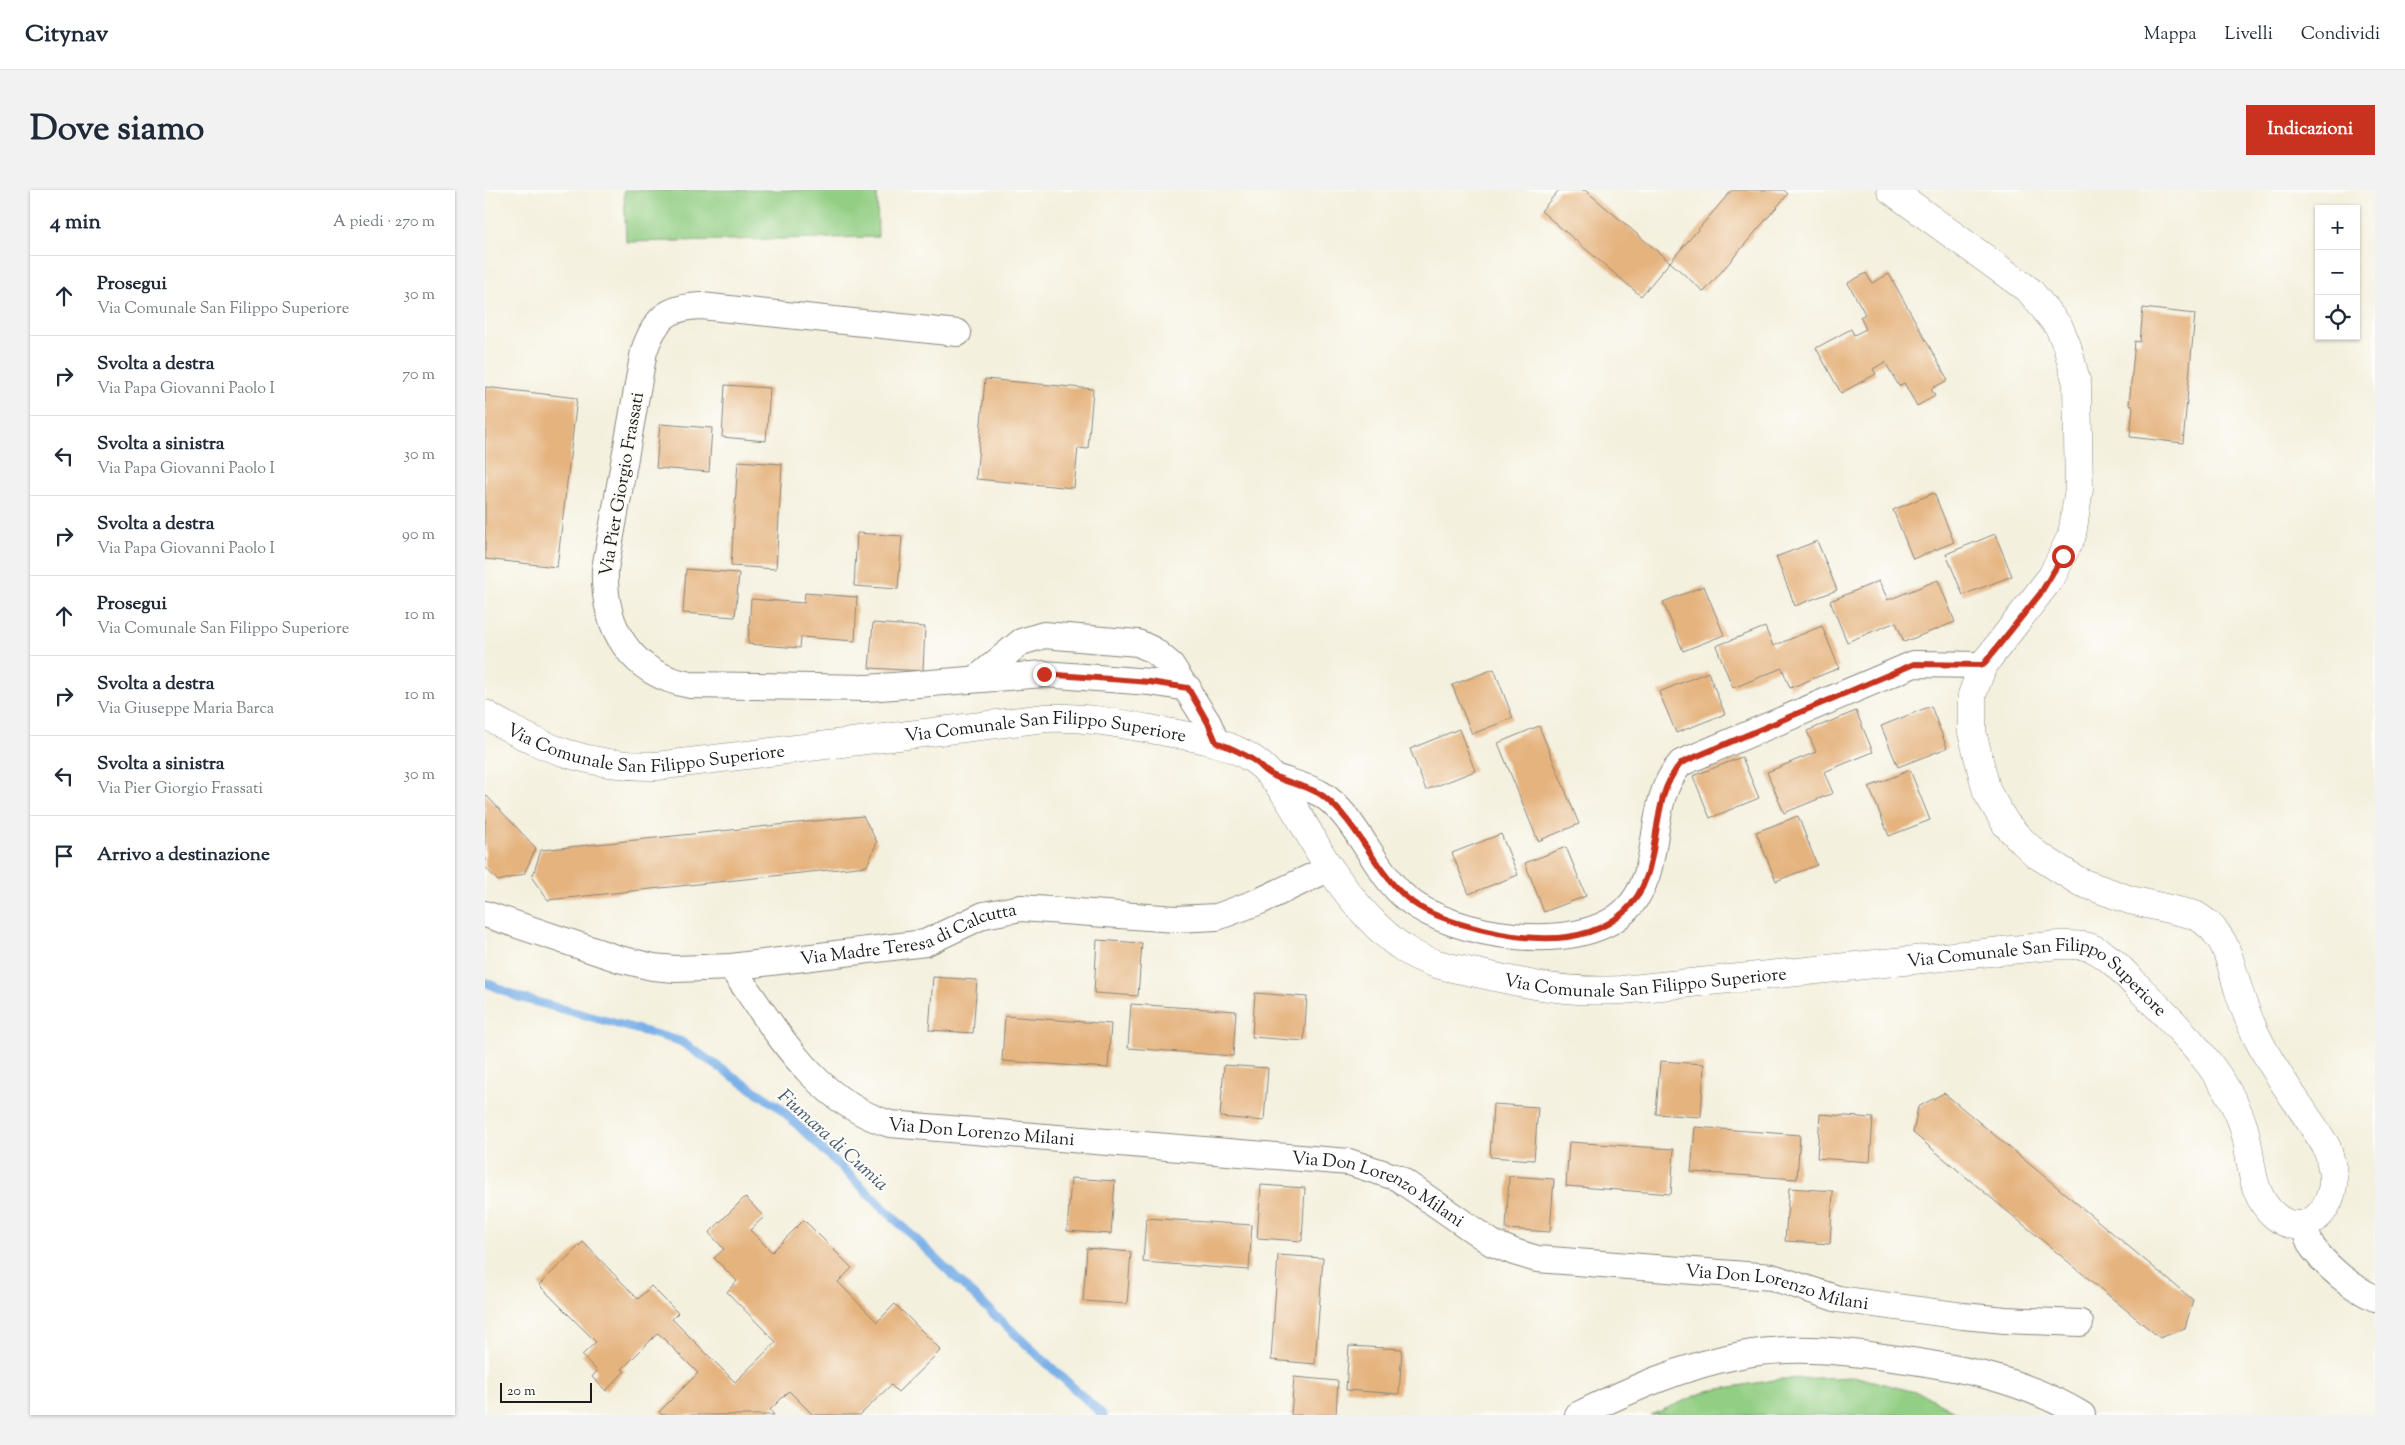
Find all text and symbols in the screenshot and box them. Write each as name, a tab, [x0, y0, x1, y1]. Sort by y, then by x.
text: Citynav	[25, 18, 108, 52]
text: Mappa	[2144, 22, 2197, 48]
text: Livelli	[2225, 22, 2273, 48]
text: Condividi	[2301, 22, 2380, 48]
text: Dove siamo	[30, 105, 204, 156]
button: Indicazioni	[2246, 105, 2375, 155]
map controls	[2315, 205, 2360, 340]
button: +	[2315, 205, 2360, 250]
text: 4 min	[50, 208, 101, 238]
text: A piedi · 270 m	[333, 211, 435, 234]
button: −	[2315, 250, 2360, 295]
text: Prosegui	[97, 271, 167, 298]
icon: ahead	[50, 282, 78, 310]
text: 30 m	[404, 284, 435, 307]
button: locate	[2315, 295, 2360, 340]
text: Via Comunale San Filippo Superiore	[97, 298, 349, 321]
text: Svolta a destra	[97, 351, 214, 378]
icon: right	[50, 362, 78, 390]
text: 70 m	[402, 364, 435, 387]
text: Via Papa Giovanni Paolo I	[97, 378, 275, 401]
street label: Via Pier Giorgio Frassati	[594, 390, 652, 579]
text: Svolta a sinistra	[97, 431, 225, 458]
icon: left	[50, 442, 78, 470]
text: 30 m	[404, 444, 435, 467]
text: Via Papa Giovanni Paolo I	[97, 458, 275, 481]
text: Svolta a destra	[97, 511, 214, 538]
icon: right	[50, 522, 78, 550]
text: 90 m	[402, 524, 435, 547]
text: Via Papa Giovanni Paolo I	[97, 538, 275, 561]
route start	[2052, 545, 2075, 568]
text: Prosegui	[97, 591, 167, 618]
icon: ahead	[50, 602, 78, 630]
text: 10 m	[405, 604, 435, 627]
text: Via Comunale San Filippo Superiore	[97, 618, 349, 641]
route end	[1033, 663, 1056, 686]
text: Svolta a destra	[97, 671, 214, 698]
icon: right	[50, 682, 78, 710]
text: 10 m	[405, 684, 435, 707]
text: Via Giuseppe Maria Barca	[97, 698, 274, 721]
street label: Via Comunale San Filippo Superiore	[903, 707, 1188, 750]
street label: Via Comunale San Filippo Superiore	[501, 718, 786, 781]
text: Svolta a sinistra	[97, 751, 225, 778]
icon: left	[50, 762, 78, 790]
text: 30 m	[404, 764, 435, 787]
text: Via Pier Giorgio Frassati	[97, 778, 263, 801]
icon: arrive	[50, 842, 78, 870]
text: Arrivo a destinazione	[97, 842, 270, 869]
street label: Via Madre Teresa di Calcutta	[799, 898, 1019, 973]
street label: Via Comunale San Filippo Superiore	[1906, 934, 2172, 1024]
street label: Via Comunale San Filippo Superiore	[1501, 962, 1788, 1006]
water label: Fiumara di Cumia	[771, 1084, 894, 1198]
street label: Via Don Lorenzo Milani	[887, 1113, 1076, 1154]
street label: Via Don Lorenzo Milani	[1291, 1146, 1469, 1235]
street label: Via Don Lorenzo Milani	[1684, 1259, 1870, 1318]
scale bar	[500, 1380, 593, 1403]
text: 20 m	[507, 1382, 536, 1402]

